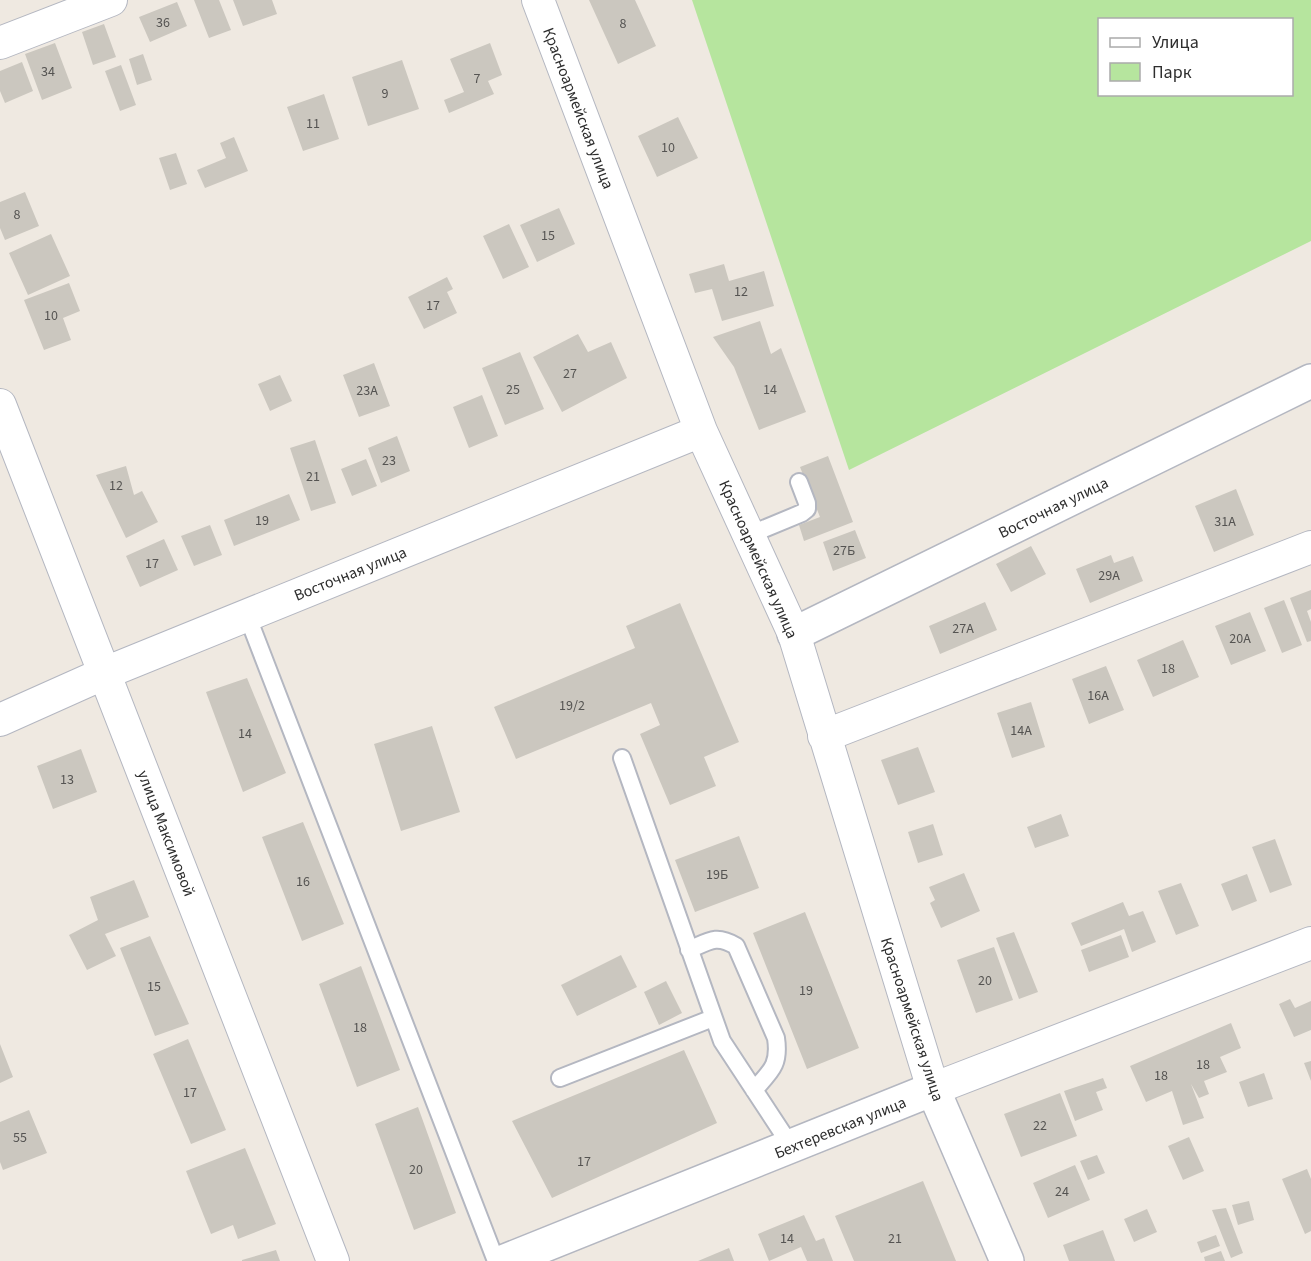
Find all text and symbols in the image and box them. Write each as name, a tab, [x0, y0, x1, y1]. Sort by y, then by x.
house number: 36	[156, 13, 170, 33]
house number: 8	[620, 14, 627, 34]
legend	[1098, 18, 1293, 96]
street label: Красноармейская улица	[537, 24, 619, 192]
text: Улица	[1152, 30, 1199, 55]
text: Парк	[1152, 60, 1192, 85]
house number: 34	[41, 62, 55, 82]
house number: 7	[474, 69, 481, 89]
house number: 9	[382, 84, 389, 104]
house number: 11	[306, 114, 320, 134]
house number: 10	[661, 138, 675, 158]
house number: 8	[14, 205, 21, 225]
house number: 15	[541, 226, 555, 246]
house number: 12	[734, 282, 748, 302]
house number: 17	[426, 296, 440, 316]
house number: 10	[44, 306, 58, 326]
house number: 27	[563, 364, 577, 384]
house number: 25	[506, 380, 520, 400]
house number: 14	[763, 380, 777, 400]
house number: 23А	[356, 381, 378, 401]
house number: 23	[382, 451, 396, 471]
house number: 21	[306, 467, 320, 487]
street label: Восточная улица	[995, 472, 1112, 544]
house number: 12	[109, 476, 123, 496]
street label: Красноармейская улица	[713, 477, 803, 642]
house number: 19	[255, 511, 269, 531]
house number: 31А	[1214, 512, 1236, 532]
street label: Восточная улица	[291, 541, 410, 607]
house number: 27Б	[833, 541, 855, 561]
house number: 17	[145, 554, 159, 574]
house number: 29А	[1098, 566, 1120, 586]
house number: 27А	[952, 619, 974, 639]
house number: 20А	[1229, 629, 1251, 649]
house number: 18	[1161, 659, 1175, 679]
house number: 16А	[1087, 686, 1109, 706]
house number: 19/2	[559, 696, 585, 716]
house number: 14А	[1010, 721, 1032, 741]
house number: 14	[238, 724, 252, 744]
street label: улица Максимовой	[132, 767, 200, 900]
house number: 13	[60, 770, 74, 790]
house number: 19Б	[706, 865, 728, 885]
house number: 16	[296, 872, 310, 892]
street label: Красноармейская улица	[875, 934, 949, 1104]
house number: 20	[978, 971, 992, 991]
house number: 15	[147, 977, 161, 997]
house number: 19	[799, 981, 813, 1001]
house number: 18	[353, 1018, 367, 1038]
house number: 18	[1196, 1055, 1210, 1075]
house number: 18	[1154, 1066, 1168, 1086]
house number: 17	[183, 1083, 197, 1103]
street label: Бехтеревская улица	[771, 1091, 910, 1164]
house number: 22	[1033, 1116, 1047, 1136]
house number: 55	[13, 1128, 27, 1148]
house number: 17	[577, 1152, 591, 1172]
house number: 20	[409, 1160, 423, 1180]
house number: 24	[1055, 1182, 1069, 1202]
house number: 14	[780, 1229, 794, 1249]
house number: 21	[888, 1229, 902, 1249]

